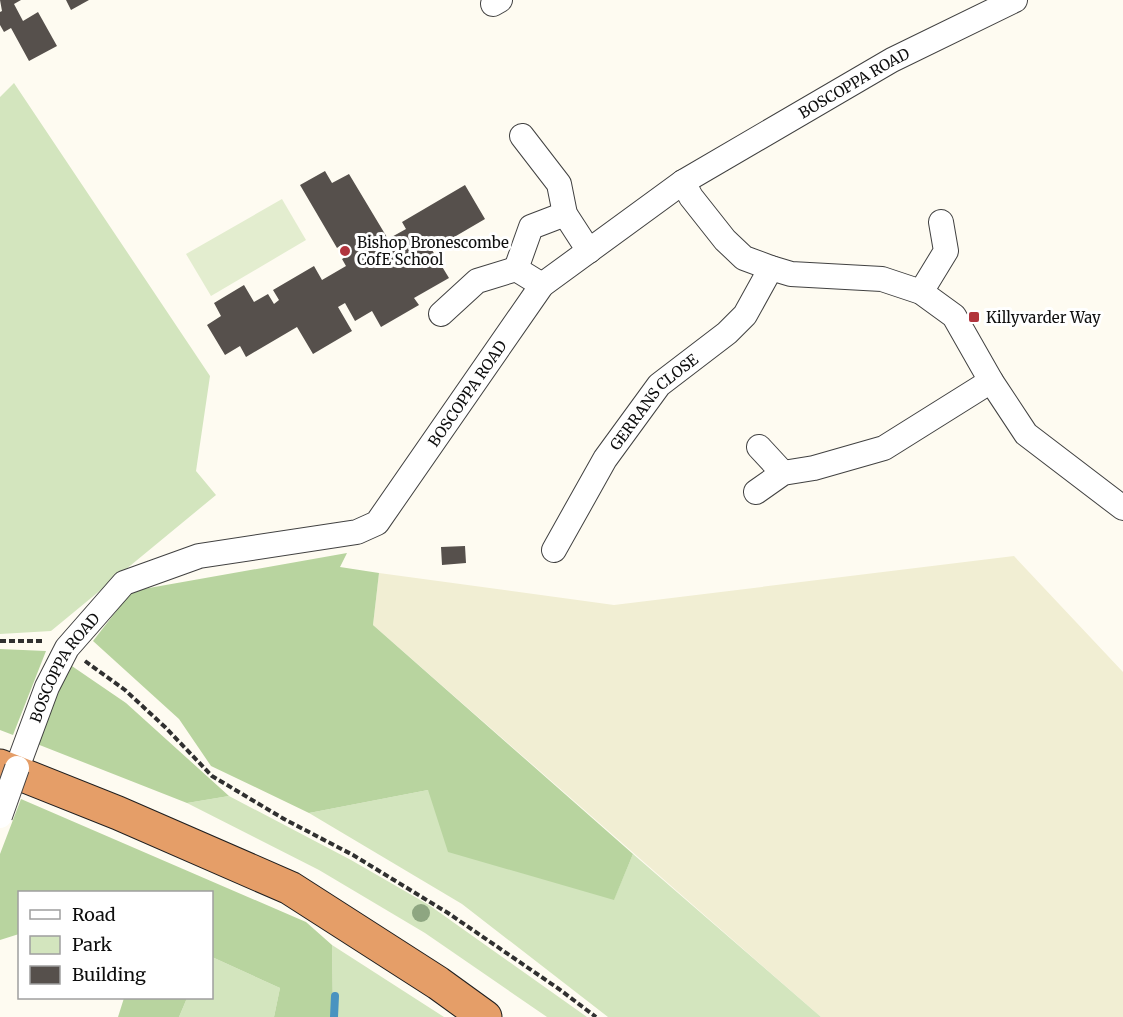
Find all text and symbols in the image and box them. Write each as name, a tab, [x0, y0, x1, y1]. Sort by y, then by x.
street label: BOSCOPPA ROAD	[795, 43, 912, 122]
place label: Bishop Bronescombe CofE School	[357, 233, 509, 269]
marker: Bishop Bronescombe CofE School	[338, 244, 352, 258]
place label: Killyvarder Way	[986, 308, 1101, 327]
marker: Killyvarder Way	[967, 310, 981, 324]
street label: BOSCOPPA ROAD	[424, 336, 510, 450]
street label: GERRANS CLOSE	[605, 349, 702, 454]
street label: BOSCOPPA ROAD	[25, 608, 103, 725]
legend	[18, 891, 213, 999]
text: Road	[72, 903, 116, 926]
text: Park	[72, 933, 113, 956]
text: Building	[72, 963, 146, 986]

